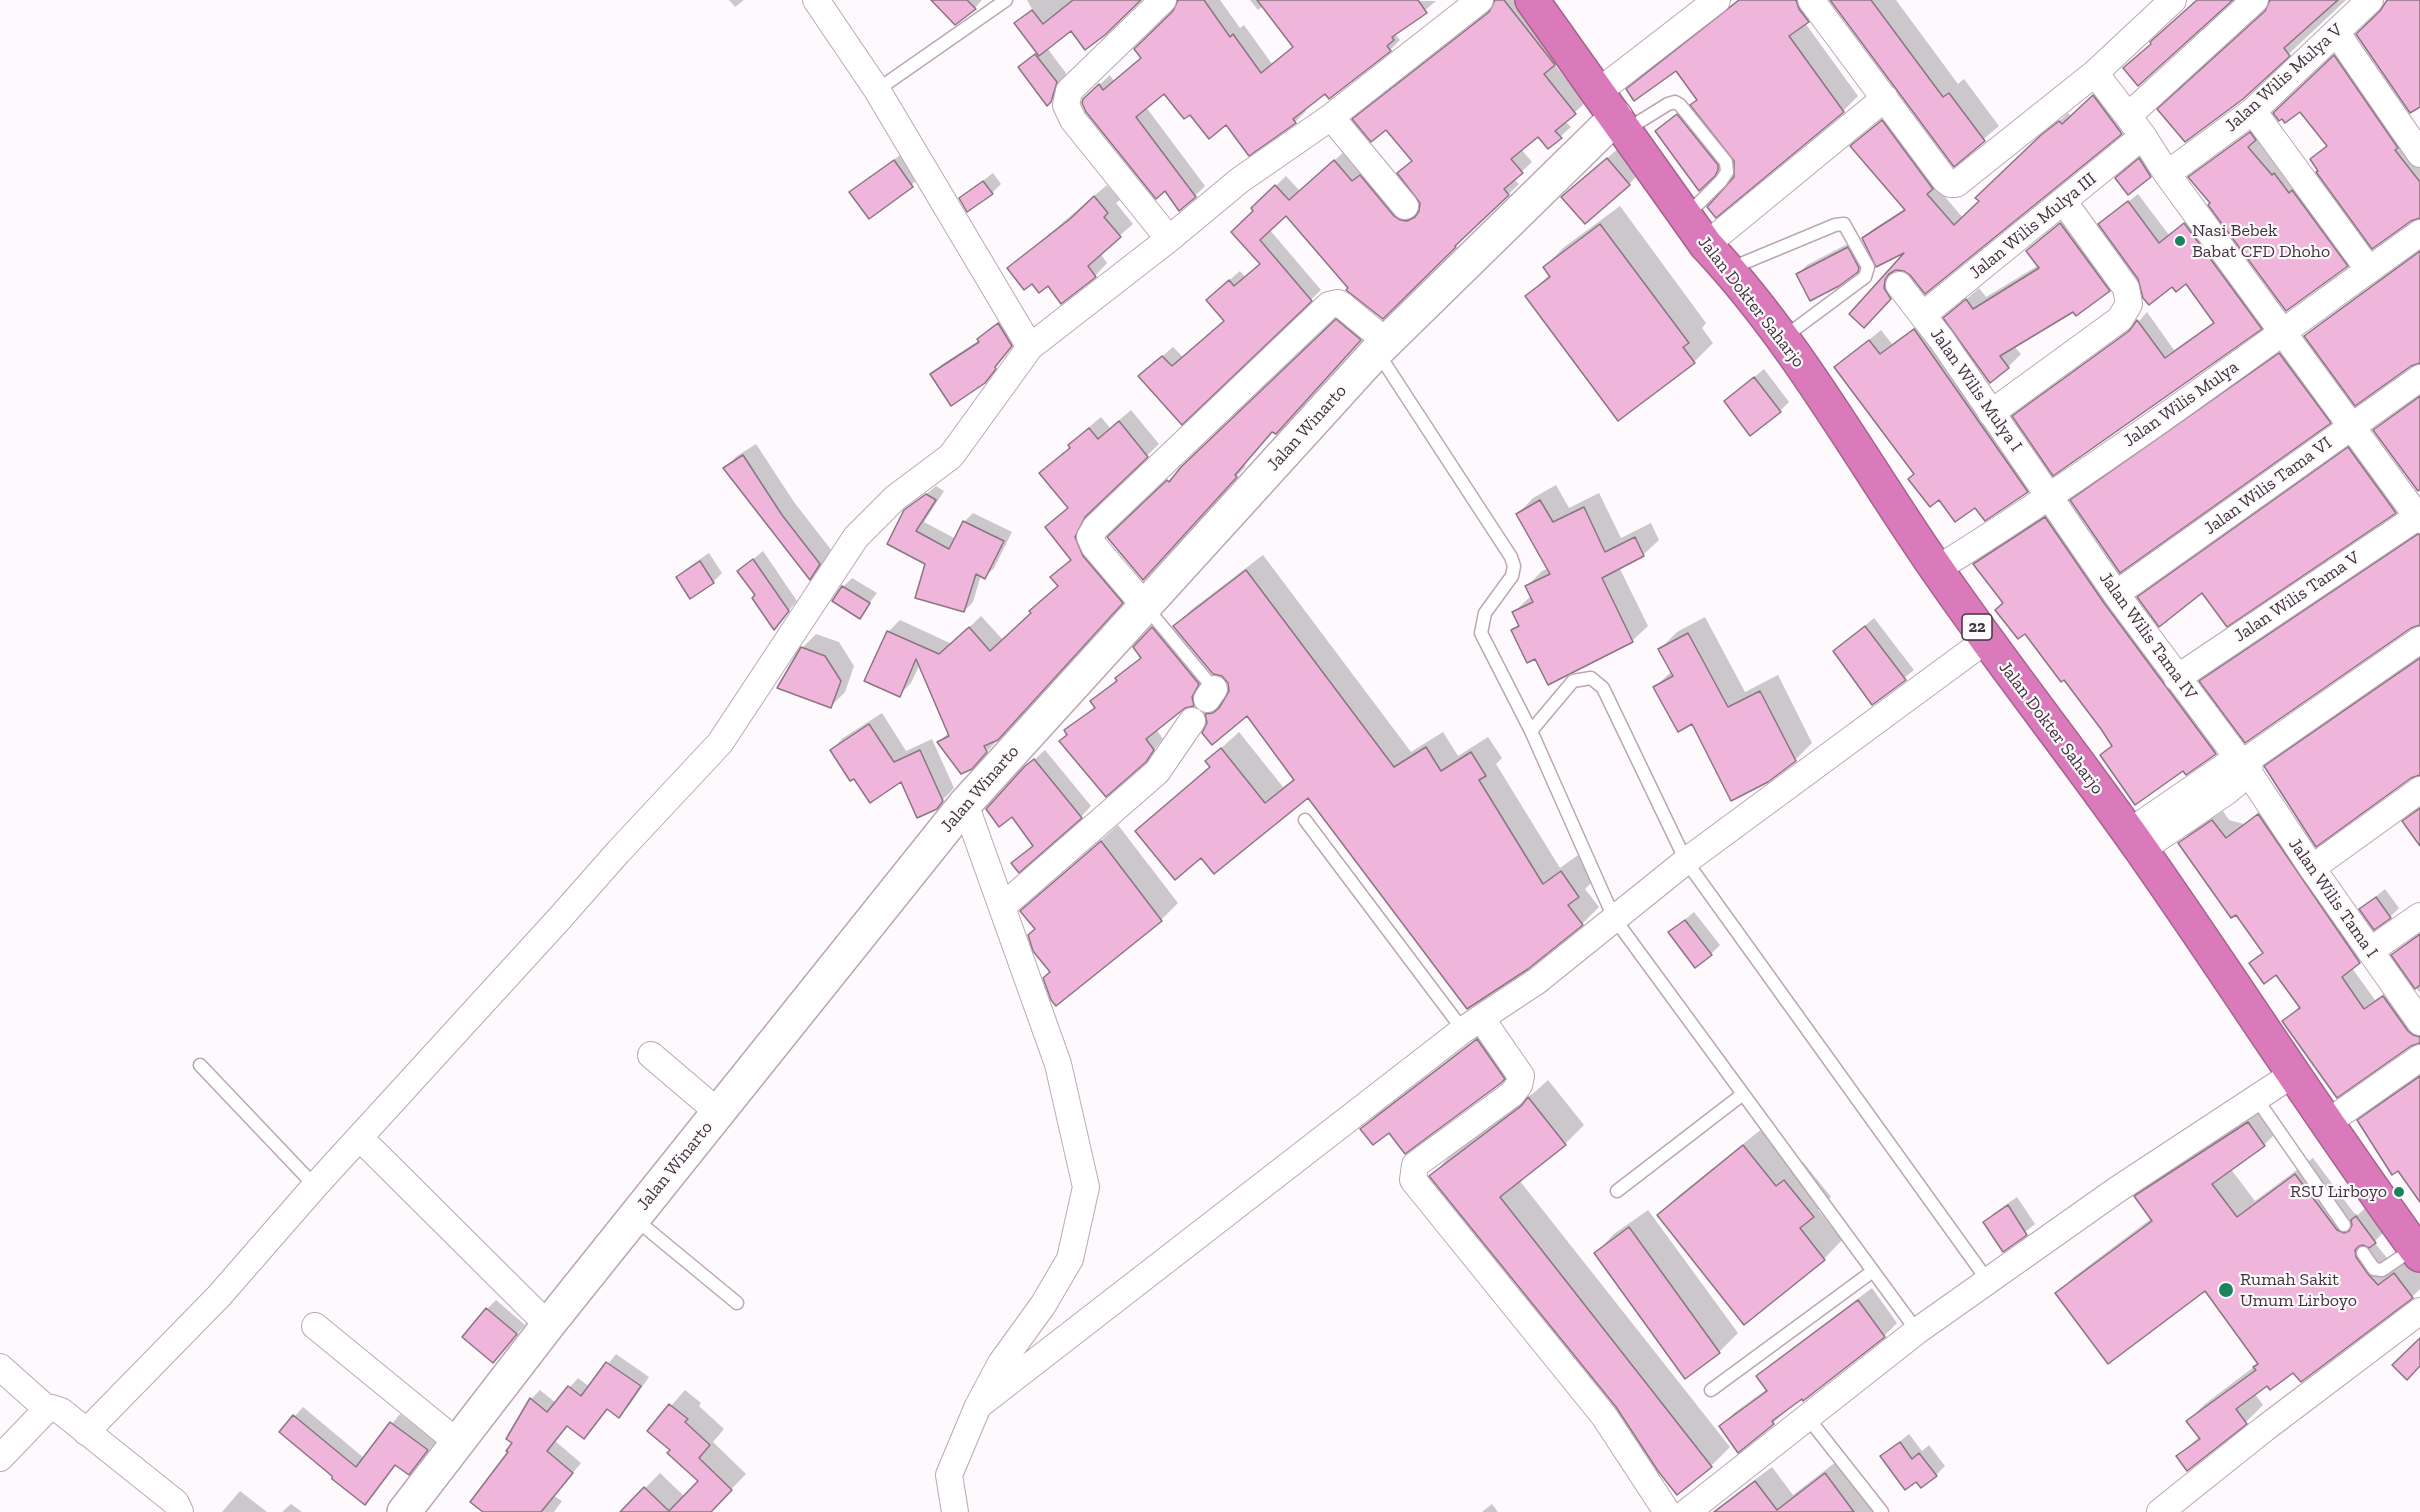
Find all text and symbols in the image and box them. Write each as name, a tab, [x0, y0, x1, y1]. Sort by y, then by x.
street label: Jalan Wilis Mulya V	[2220, 19, 2348, 137]
street label: Jalan Wilis Mulya III	[1965, 168, 2101, 284]
place label: Nasi Bebek Babat CFD Dhoho	[2192, 220, 2330, 262]
street label: Jalan Dokter Saharjo	[1693, 232, 1809, 372]
marker: Nasi Bebek Babat CFD Dhoho	[2173, 234, 2187, 248]
street label: Jalan Wilis Mulya I	[1925, 324, 2027, 456]
street label: Jalan Wilis Mulya	[2119, 356, 2243, 452]
street label: Jalan Winarto	[1263, 381, 1351, 475]
street label: Jalan Wilis Tama VI	[2200, 432, 2336, 540]
street label: Jalan Wilis Tama V	[2230, 547, 2364, 647]
street label: Jalan Wilis Tama IV	[2094, 568, 2202, 704]
road number: 22	[1962, 614, 1992, 640]
street label: Jalan Dokter Saharjo	[1994, 657, 2108, 799]
street label: Jalan Winarto	[936, 741, 1024, 837]
street label: Jalan Wilis Tama I	[2284, 834, 2382, 962]
street label: Jalan Winarto	[633, 1117, 717, 1215]
place label: RSU Lirboyo	[2290, 1181, 2387, 1203]
marker: RSU Lirboyo	[2392, 1185, 2406, 1199]
place label: Rumah Sakit Umum Lirboyo	[2240, 1269, 2357, 1312]
marker: Rumah Sakit Umum Lirboyo	[2217, 1281, 2235, 1299]

